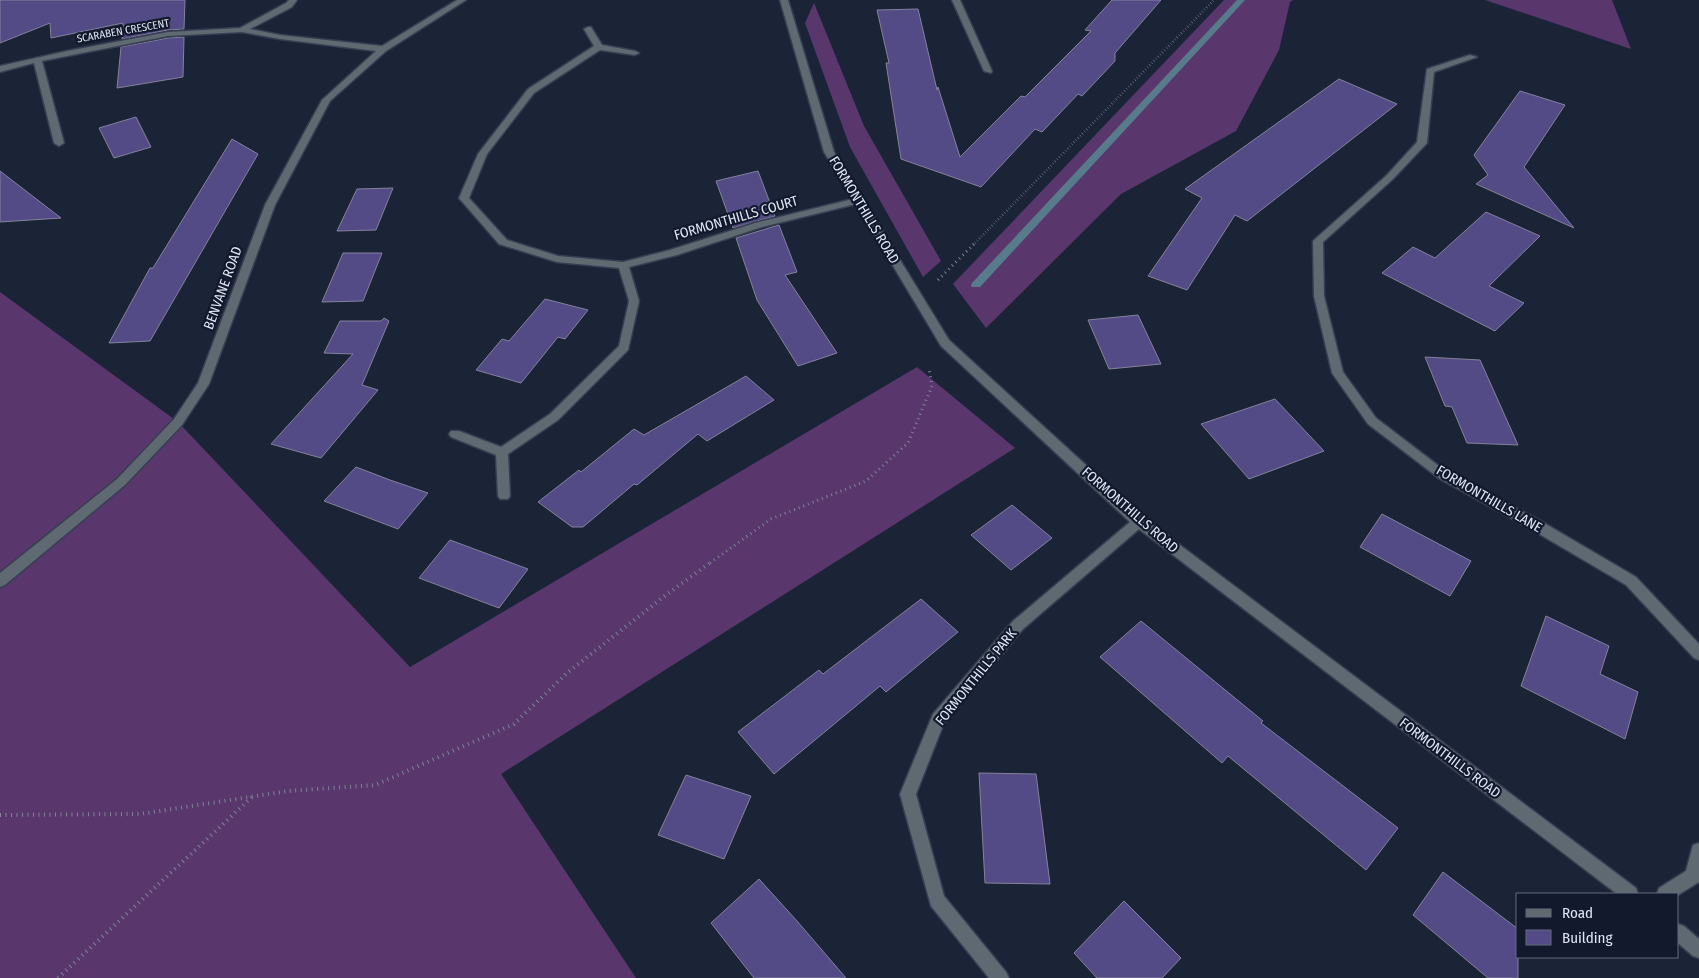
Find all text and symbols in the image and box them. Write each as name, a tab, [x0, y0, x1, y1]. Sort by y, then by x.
street label: SCARABEN CRESCENT	[76, 16, 171, 46]
street label: FORMONTHILLS ROAD	[825, 153, 903, 267]
street label: FORMONTHILLS COURT	[672, 192, 800, 244]
street label: BENVANE ROAD	[200, 244, 246, 332]
street label: FORMONTHILLS LANE	[1433, 462, 1545, 536]
street label: FORMONTHILLS ROAD	[1078, 464, 1182, 556]
street label: FORMONTHILLS PARK	[932, 625, 1021, 729]
street label: FORMONTHILLS ROAD	[1396, 714, 1504, 802]
legend	[1516, 893, 1679, 958]
text: Road	[1562, 904, 1593, 922]
text: Building	[1562, 929, 1613, 947]

